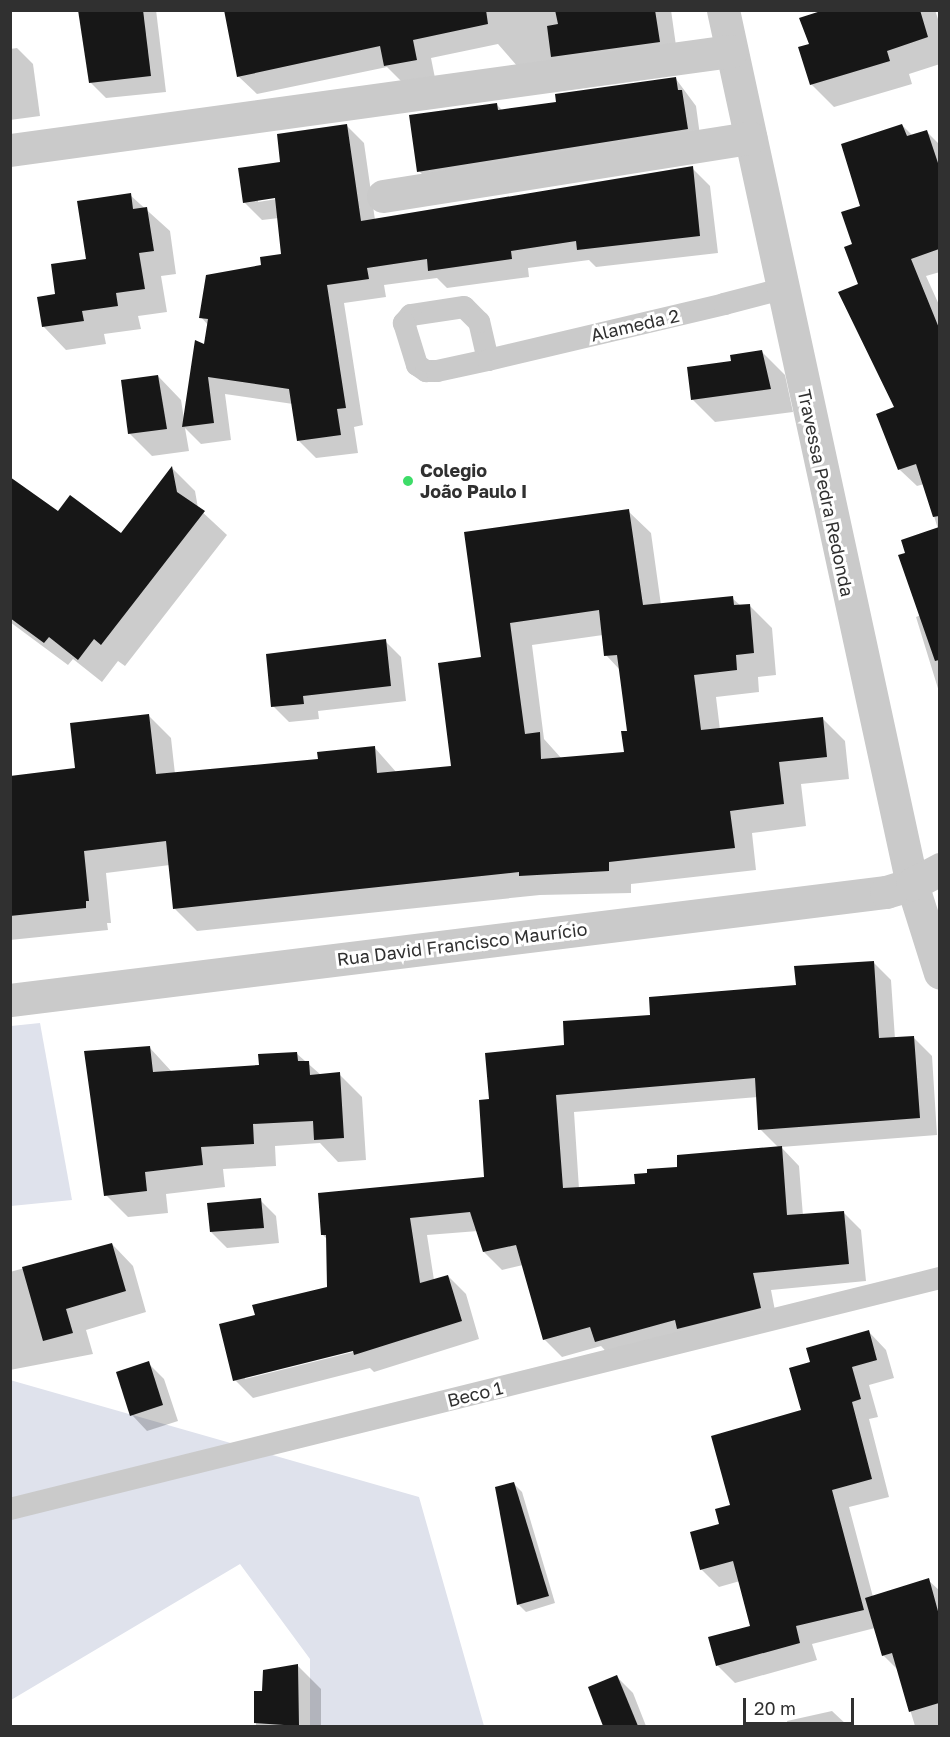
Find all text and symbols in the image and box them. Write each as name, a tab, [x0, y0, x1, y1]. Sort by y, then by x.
street label: Alameda 2	[589, 304, 681, 346]
street label: Travessa Pedra Redonda	[793, 387, 859, 599]
place label: Colegio João Paulo I	[420, 460, 527, 502]
marker: Colegio João Paulo I	[401, 474, 415, 488]
street label: Rua David Francisco Maurício	[336, 918, 588, 970]
street label: Beco 1	[445, 1377, 505, 1411]
scale bar	[746, 1686, 857, 1724]
text: 20 m	[754, 1697, 796, 1719]

